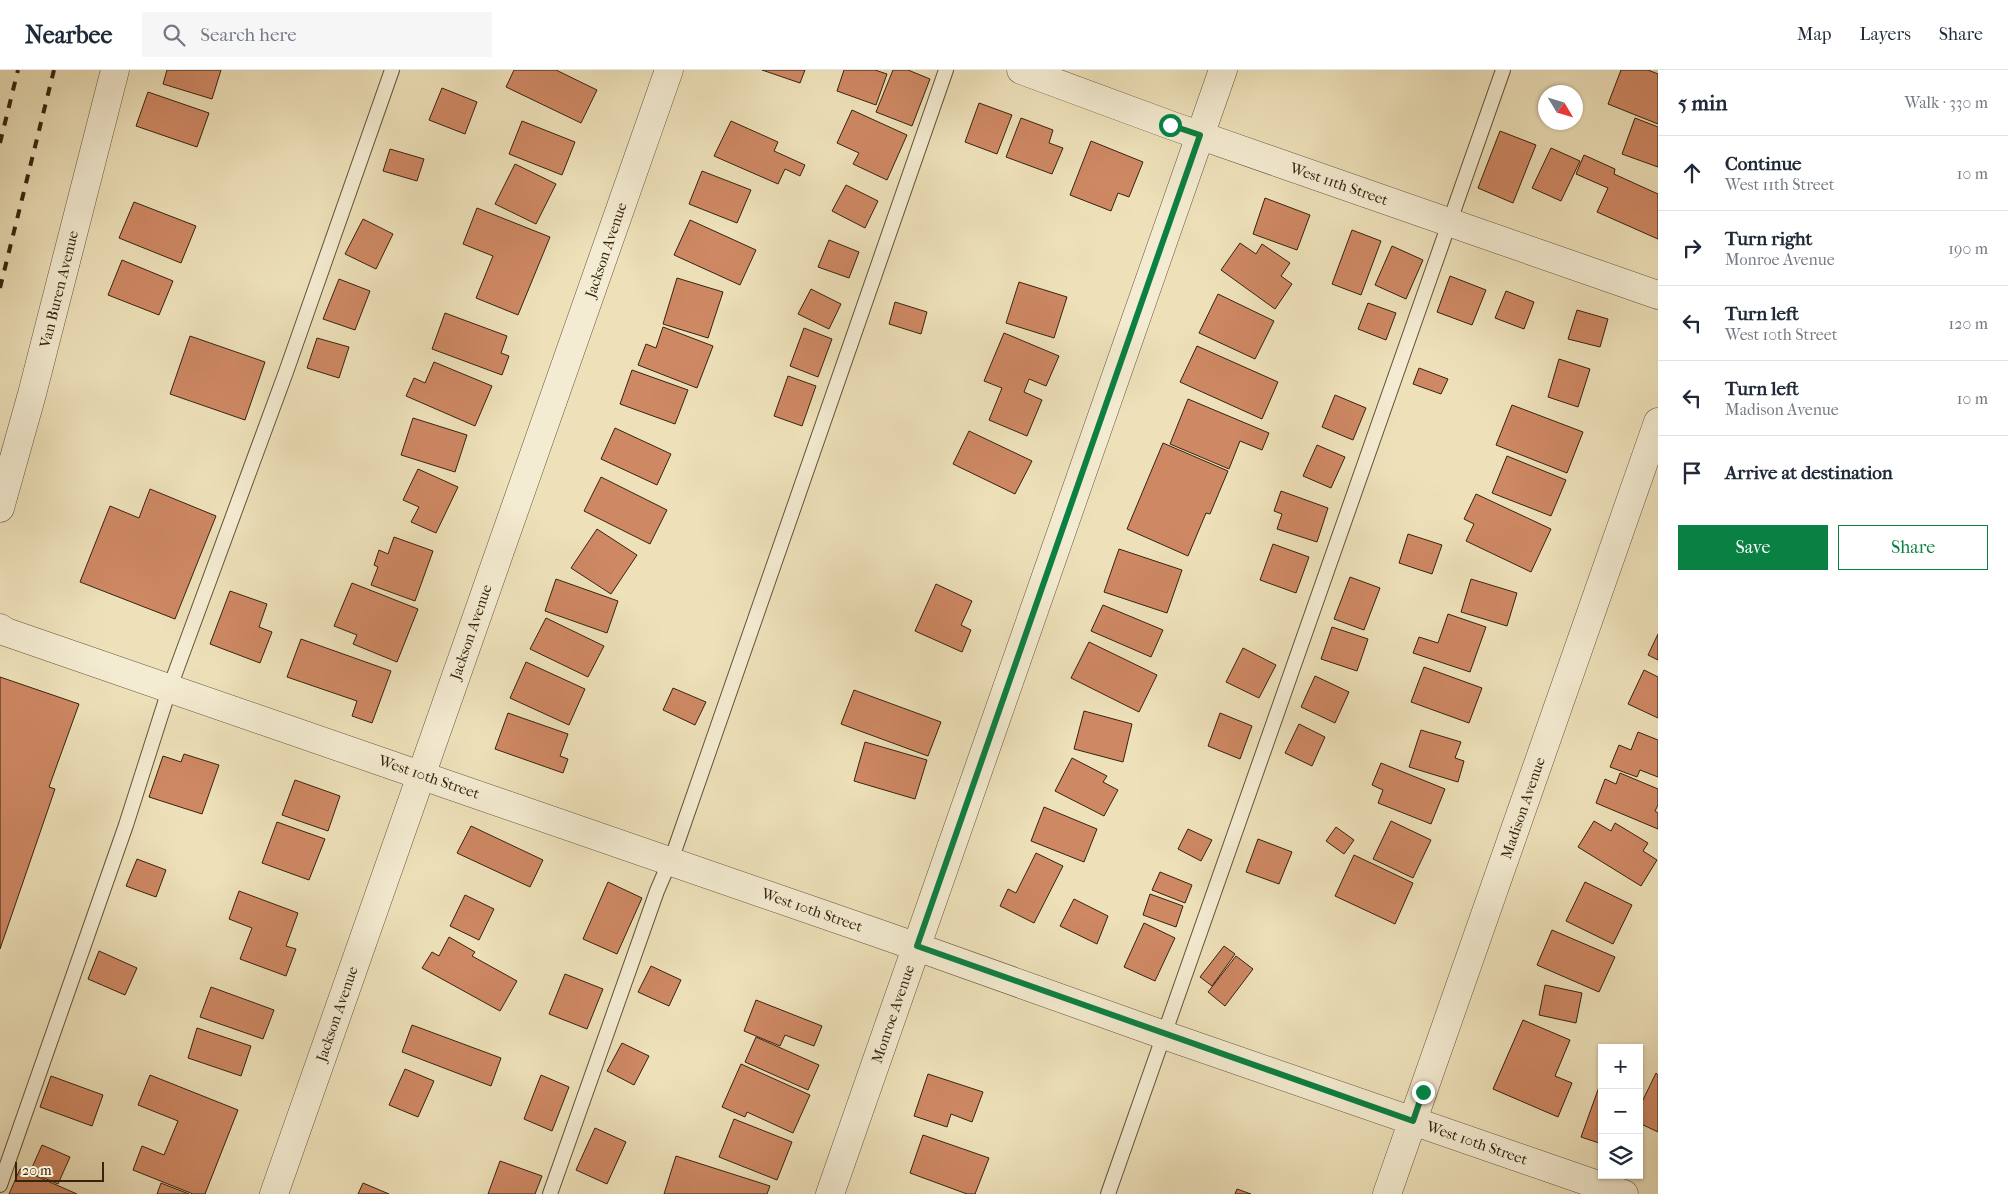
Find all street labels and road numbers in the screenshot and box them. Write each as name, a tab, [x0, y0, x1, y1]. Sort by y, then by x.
street label: West 11th Street	[1287, 158, 1391, 209]
street label: Jackson Avenue	[581, 199, 631, 301]
street label: Van Buren Avenue	[36, 228, 82, 350]
street label: Jackson Avenue	[446, 581, 496, 683]
street label: West 10th Street	[375, 751, 482, 803]
street label: Madison Avenue	[1497, 754, 1549, 861]
street label: West 10th Street	[758, 884, 865, 936]
street label: Monroe Avenue	[868, 962, 918, 1065]
street label: Jackson Avenue	[312, 963, 362, 1065]
street label: West 10th Street	[1423, 1117, 1530, 1169]

